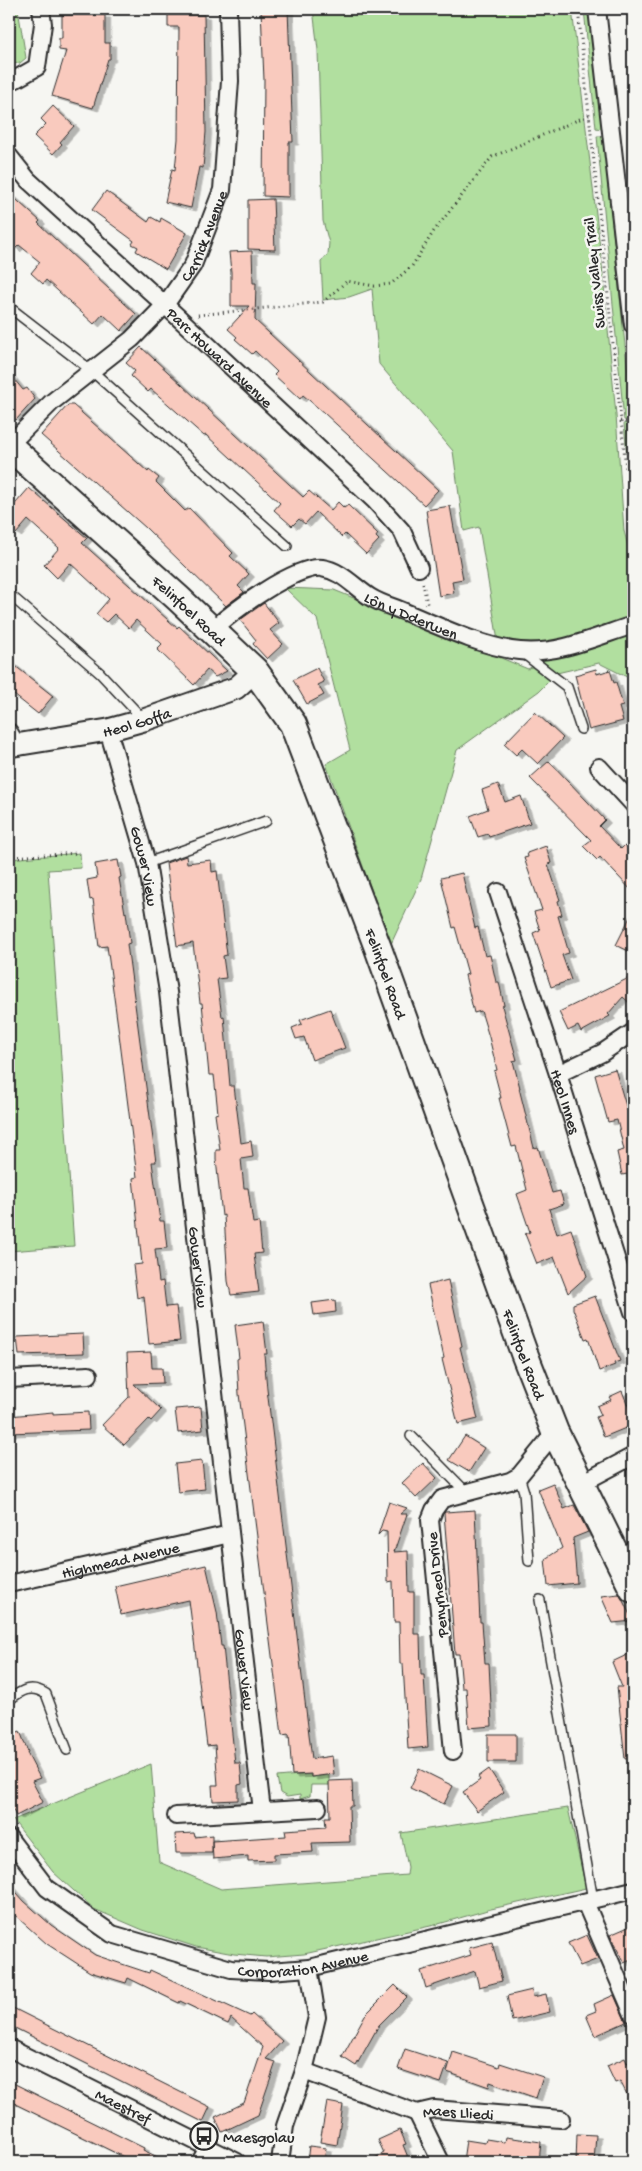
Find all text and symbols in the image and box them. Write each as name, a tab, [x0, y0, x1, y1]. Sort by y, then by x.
street label: Carrick Avenue	[178, 188, 234, 287]
street label: Swiss Valley Trail	[581, 216, 612, 329]
street label: Parc Howard Avenue	[160, 305, 276, 414]
street label: Felinfoel Road	[146, 572, 230, 653]
street label: Lôn y Dderwen	[359, 590, 460, 646]
street label: Heol Goffa	[102, 705, 175, 744]
street label: Gower View	[124, 824, 160, 908]
street label: Felinfoel Road	[358, 926, 409, 1024]
street label: Heol Innes	[544, 1068, 583, 1138]
street label: Gower View	[182, 1226, 210, 1310]
street label: Felinfoel Road	[496, 1307, 548, 1405]
street label: Penyrheol Drive	[424, 1530, 455, 1639]
street label: Highmead Avenue	[60, 1540, 182, 1585]
street label: Gower View	[228, 1628, 256, 1712]
street label: Corporation Avenue	[237, 1948, 371, 1984]
street label: Maestref	[91, 2087, 154, 2131]
street label: Maes Lliedi	[421, 2103, 494, 2127]
bus stop icon: Maesgolau	[189, 2121, 219, 2151]
place label: Maesgolau	[223, 2130, 295, 2149]

